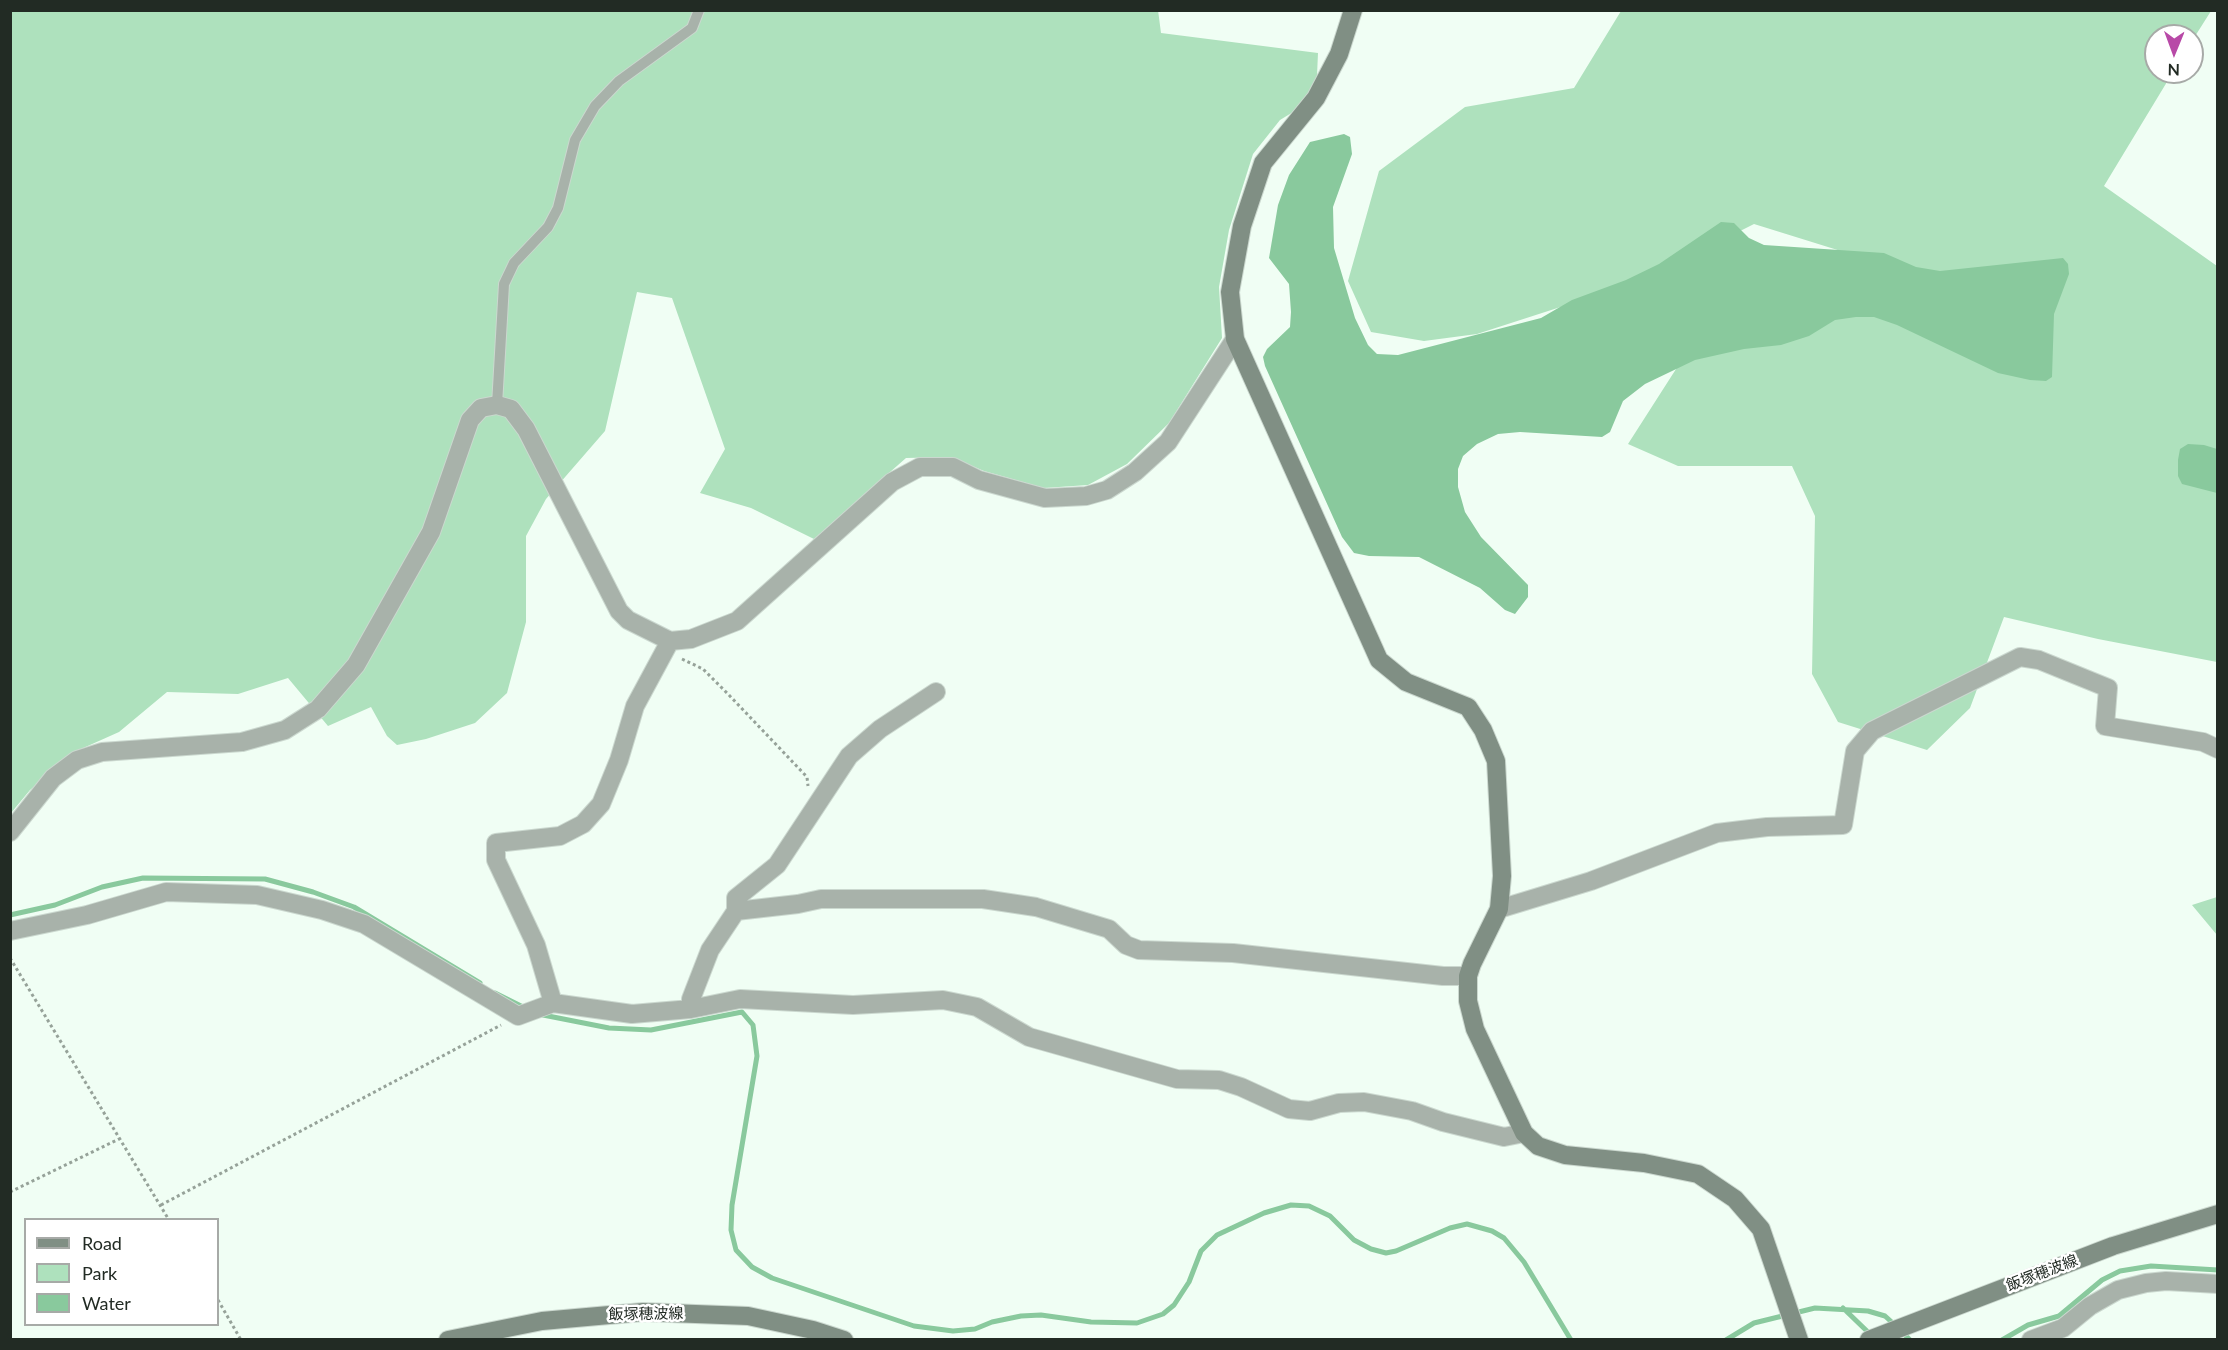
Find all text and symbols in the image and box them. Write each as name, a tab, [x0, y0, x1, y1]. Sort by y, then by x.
north arrow	[2144, 24, 2204, 84]
text: N	[2167, 61, 2180, 80]
legend	[24, 1218, 219, 1326]
text: Road	[82, 1232, 122, 1254]
street label: 飯塚穂波線	[2004, 1251, 2080, 1295]
text: Park	[82, 1262, 117, 1284]
text: Water	[82, 1292, 131, 1314]
street label: 飯塚穂波線	[608, 1304, 684, 1324]

